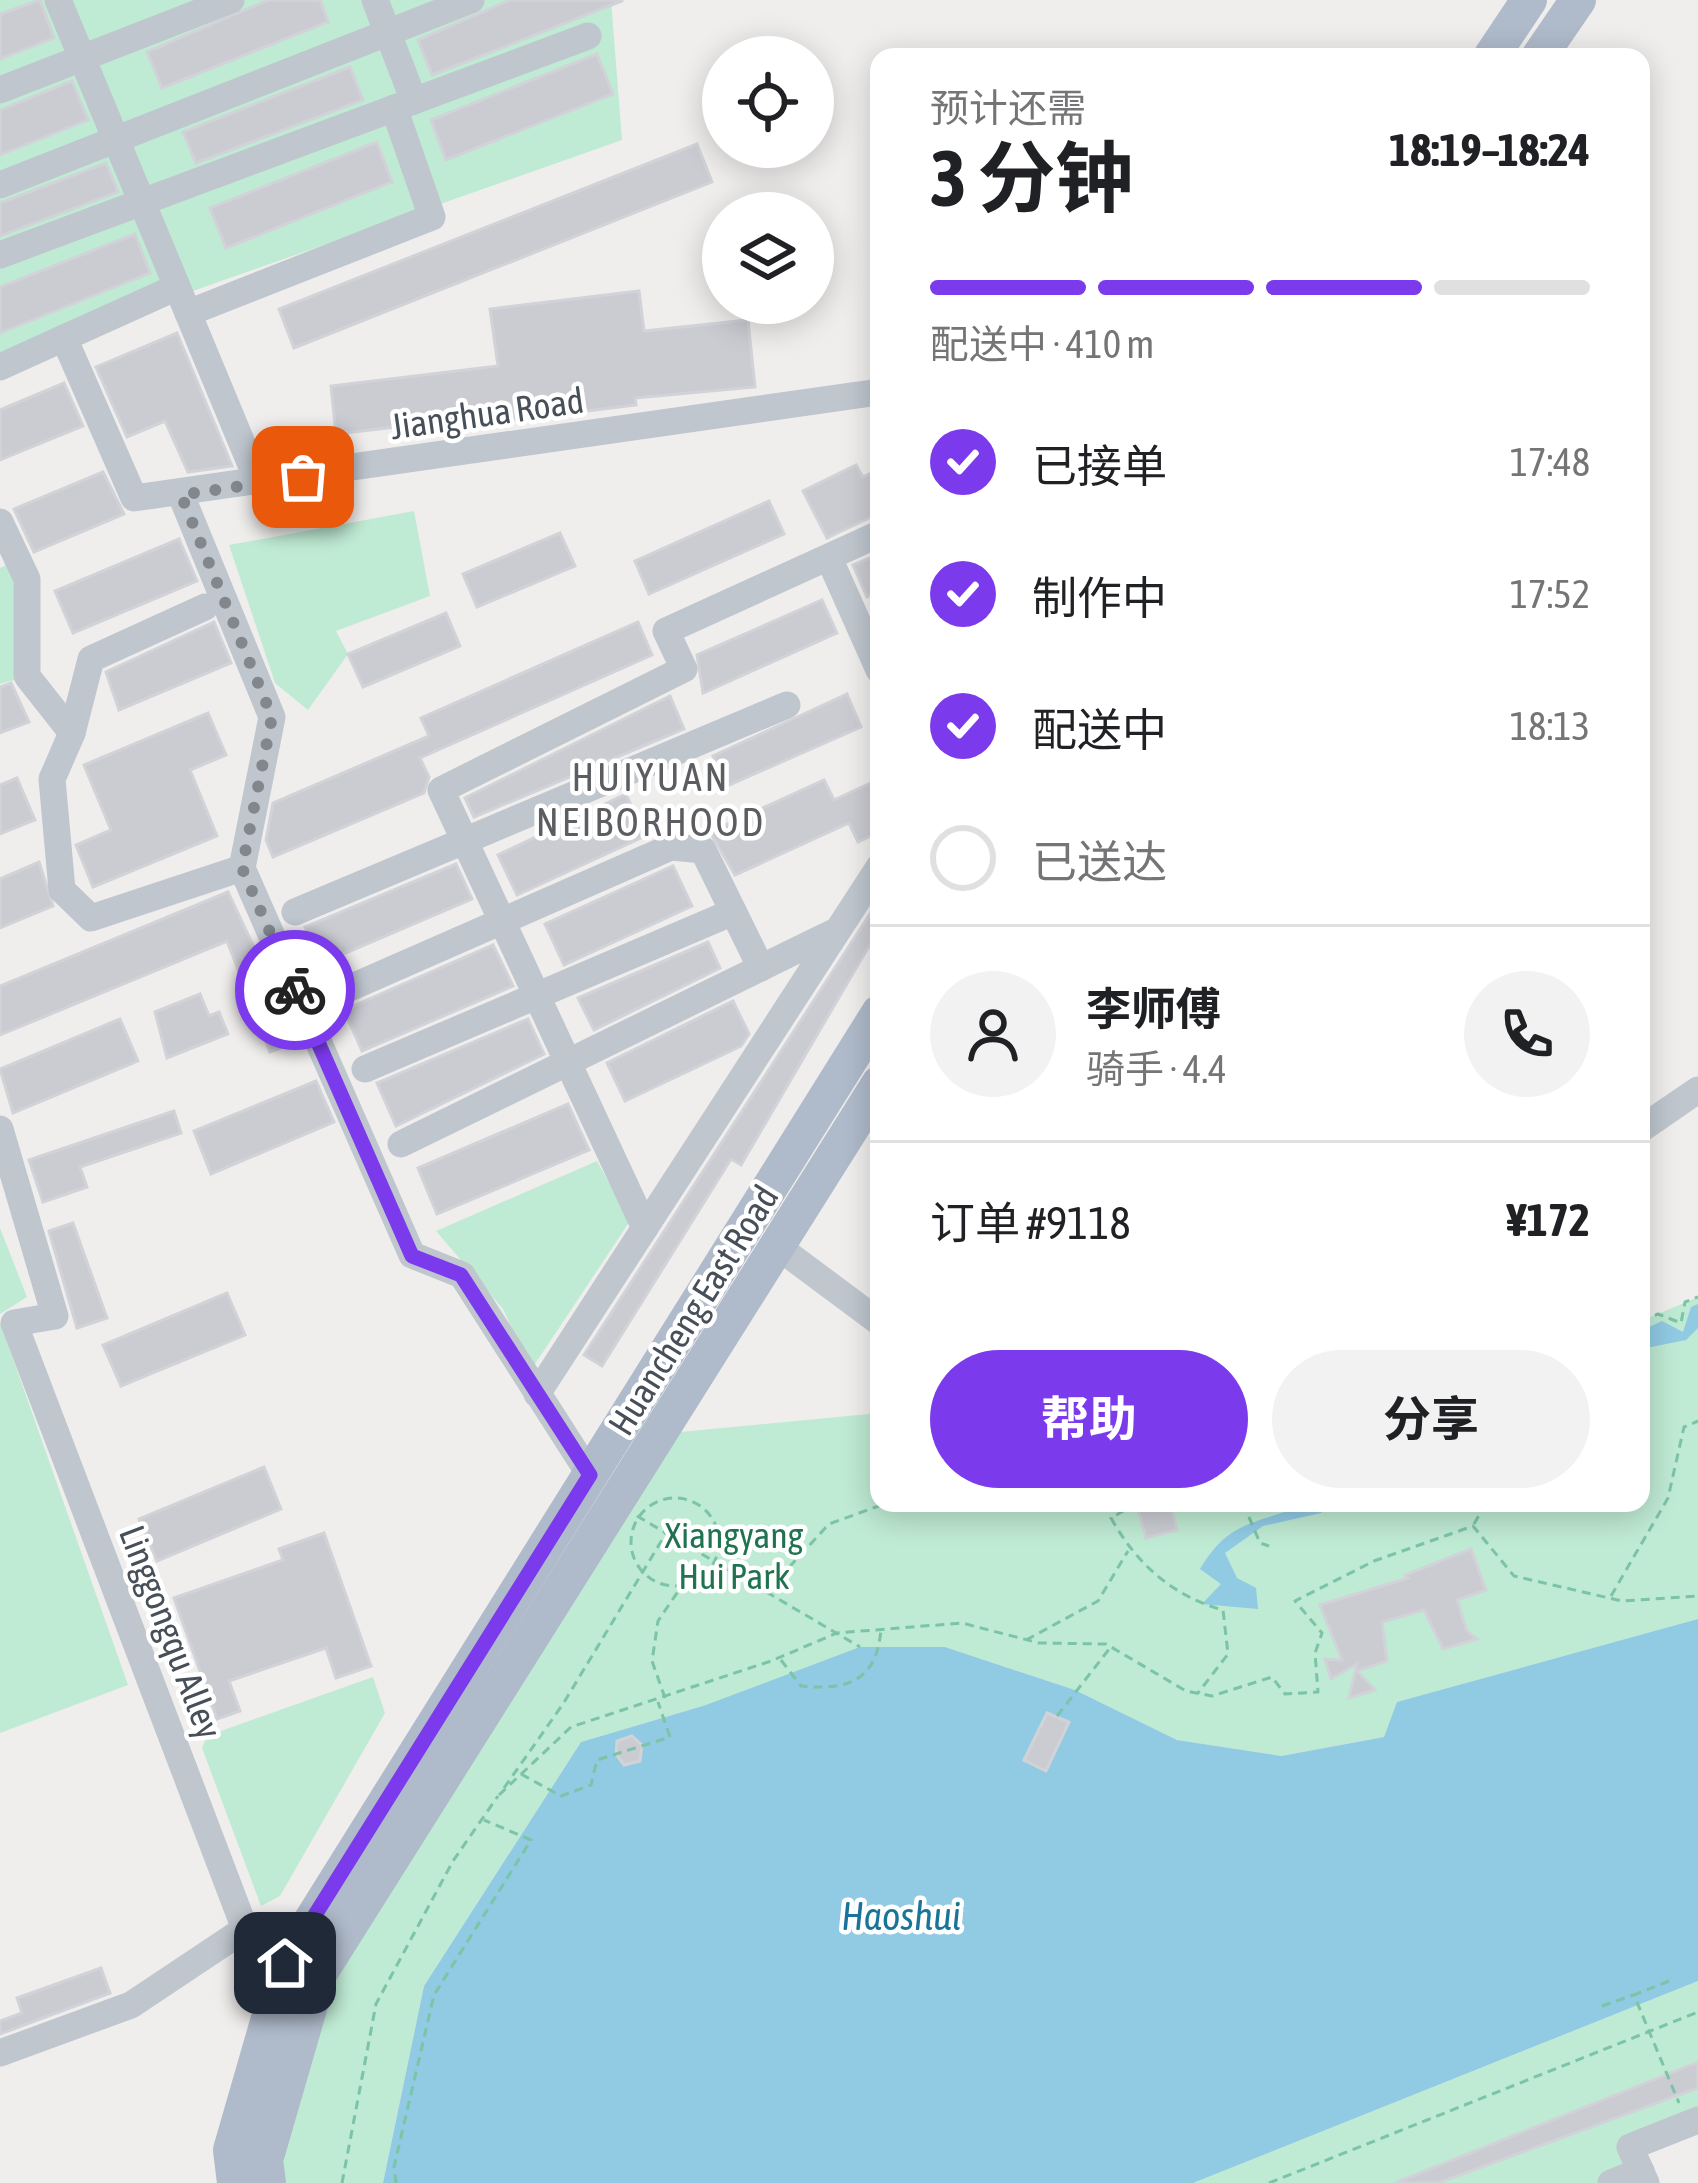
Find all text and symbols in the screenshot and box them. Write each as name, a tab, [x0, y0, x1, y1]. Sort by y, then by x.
map controls	[702, 36, 834, 324]
button: locate	[702, 36, 834, 168]
text: 预计还需	[930, 86, 1086, 130]
text: 18:19–18:24	[1389, 124, 1590, 176]
text: 3 分钟	[930, 133, 1133, 223]
button: layers	[702, 192, 834, 324]
text: 配送中 · 410 m	[930, 322, 1154, 366]
street label: Jianghua Road	[388, 379, 586, 447]
pin	[252, 426, 354, 528]
icon: check	[930, 429, 996, 495]
text: 已接单	[1032, 440, 1167, 492]
text: 17:48	[1510, 440, 1590, 484]
icon: bag	[270, 444, 336, 510]
icon: check	[930, 561, 996, 627]
text: 制作中	[1032, 572, 1167, 624]
text: 17:52	[1510, 572, 1590, 616]
icon: check	[930, 693, 996, 759]
text: 配送中	[1032, 704, 1167, 756]
text: 18:13	[1510, 704, 1590, 748]
district label: HUIYUAN NEIBORHOOD	[536, 755, 766, 844]
text: 已送达	[1032, 836, 1167, 888]
courier	[235, 930, 355, 1050]
icon: bike	[262, 957, 328, 1023]
button: person	[930, 971, 1056, 1097]
button: phone	[1464, 971, 1590, 1097]
text: 李师傅	[1086, 983, 1221, 1035]
text: 骑手 · 4.4	[1086, 1047, 1227, 1091]
street label: Huancheng East Road	[599, 1177, 787, 1443]
text: ¥172	[1507, 1194, 1590, 1246]
text: 订单 #9118	[930, 1197, 1131, 1249]
button: 帮助	[930, 1350, 1248, 1488]
button: 分享	[1272, 1350, 1590, 1488]
park label: Xiangyang Hui Park	[665, 1514, 804, 1597]
street label: Linggongqu Alley	[111, 1519, 231, 1745]
water label: Haoshui	[841, 1894, 961, 1938]
pin	[234, 1912, 336, 2014]
icon: home	[252, 1930, 318, 1996]

